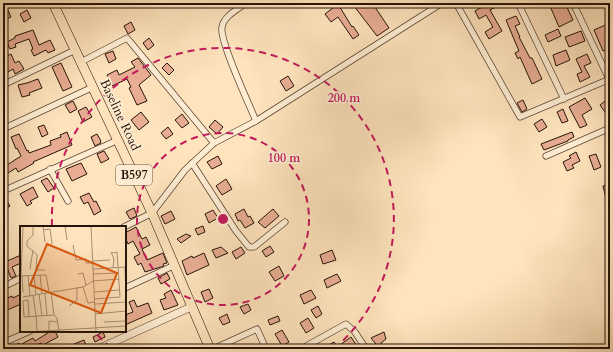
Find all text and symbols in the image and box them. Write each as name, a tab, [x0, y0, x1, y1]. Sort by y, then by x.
street label: Baseline Road	[96, 76, 144, 154]
text: 200 m	[328, 90, 361, 106]
text: 100 m	[268, 150, 301, 166]
road number: B597	[116, 165, 152, 185]
centre of rings	[216, 212, 230, 226]
inset map	[20, 226, 126, 332]

